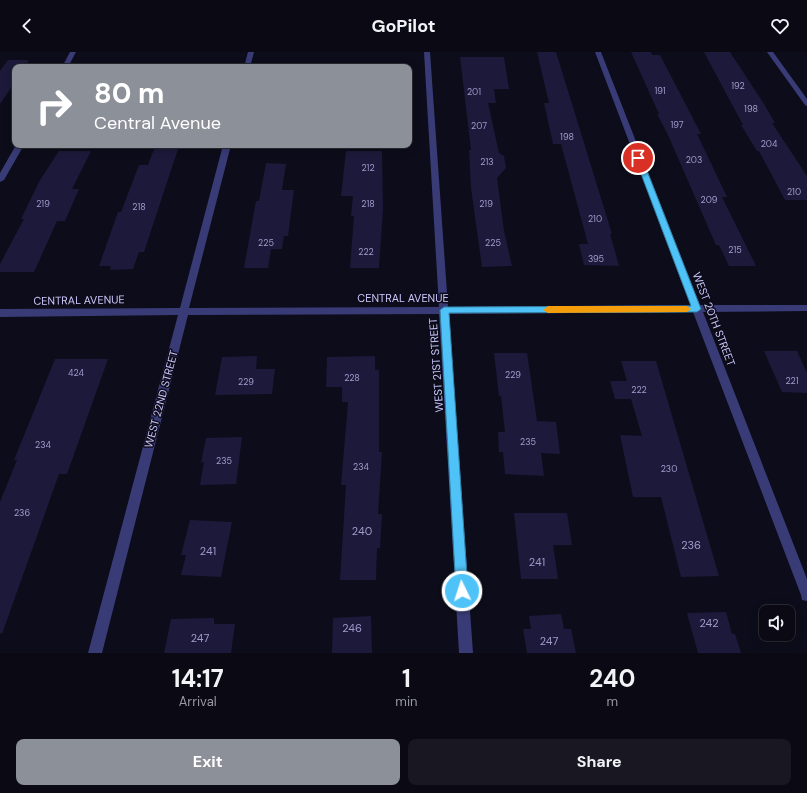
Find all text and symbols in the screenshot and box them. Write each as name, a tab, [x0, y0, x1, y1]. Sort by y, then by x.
text: GoPilot	[371, 14, 436, 38]
icon: back	[16, 15, 38, 37]
icon: heart	[769, 15, 791, 37]
text: 80 m	[94, 75, 164, 112]
icon: right	[28, 80, 80, 132]
house number: 192	[731, 80, 745, 92]
house number: 191	[654, 85, 666, 97]
house number: 201	[467, 86, 481, 98]
house number: 198	[744, 103, 758, 115]
text: Central Avenue	[94, 111, 221, 135]
house number: 197	[670, 119, 684, 131]
house number: 207	[471, 120, 487, 132]
house number: 198	[560, 131, 574, 143]
house number: 204	[761, 138, 778, 150]
pin	[621, 141, 655, 175]
icon: arrive	[627, 147, 649, 169]
house number: 203	[686, 154, 702, 166]
house number: 213	[480, 156, 494, 168]
house number: 212	[361, 162, 375, 174]
house number: 210	[787, 186, 801, 198]
house number: 209	[701, 194, 718, 206]
house number: 219	[36, 198, 50, 210]
house number: 218	[361, 198, 375, 210]
house number: 219	[479, 198, 493, 210]
house number: 218	[132, 201, 146, 213]
house number: 210	[588, 213, 602, 225]
house number: 225	[258, 237, 274, 249]
house number: 225	[485, 237, 501, 249]
house number: 215	[728, 244, 742, 256]
house number: 222	[358, 246, 374, 258]
house number: 395	[588, 253, 604, 265]
street label: WEST 20TH STREET	[690, 270, 738, 368]
street label: CENTRAL AVENUE	[357, 291, 449, 305]
street label: CENTRAL AVENUE	[33, 292, 125, 308]
street label: WEST 21ST STREET	[426, 317, 446, 413]
street label: WEST 22ND STREET	[141, 349, 181, 449]
house number: 424	[68, 367, 85, 379]
house number: 229	[505, 369, 521, 381]
house number: 228	[344, 372, 360, 384]
house number: 221	[785, 375, 799, 387]
house number: 229	[238, 376, 254, 388]
house number: 222	[631, 384, 647, 396]
house number: 235	[520, 436, 536, 448]
house number: 234	[35, 439, 52, 451]
house number: 235	[216, 455, 232, 467]
house number: 234	[353, 461, 370, 473]
house number: 230	[661, 463, 677, 475]
house number: 236	[14, 507, 30, 519]
house number: 240	[352, 524, 372, 538]
house number: 236	[681, 538, 701, 552]
house number: 241	[200, 544, 216, 558]
house number: 241	[529, 555, 545, 569]
position arrow	[441, 570, 483, 612]
map controls	[759, 605, 795, 641]
button: sound	[759, 605, 795, 641]
house number: 242	[699, 616, 719, 630]
house number: 246	[342, 621, 362, 635]
house number: 247	[191, 631, 209, 645]
house number: 247	[540, 634, 558, 648]
text: 14:17	[172, 663, 224, 694]
text: 1	[402, 663, 411, 694]
text: 240	[589, 663, 635, 694]
text: Arrival	[179, 693, 217, 710]
text: min	[395, 693, 418, 710]
text: m	[606, 693, 618, 710]
button: Exit	[16, 739, 400, 785]
button: Share	[408, 739, 791, 785]

